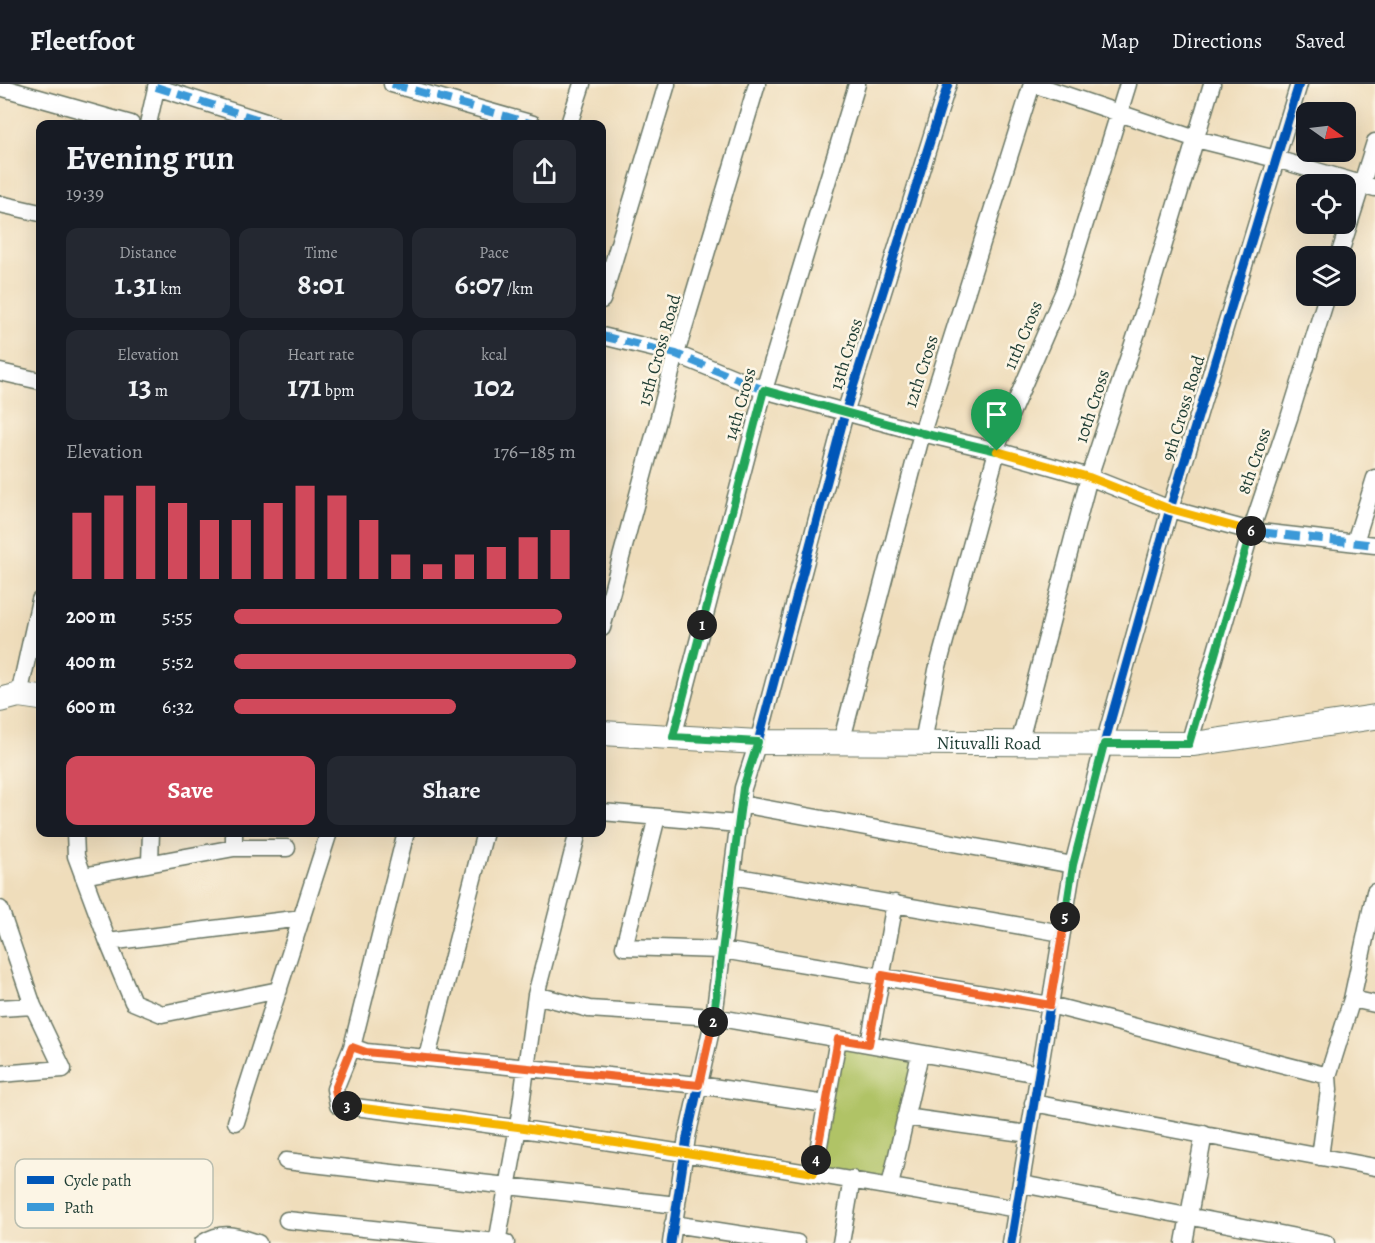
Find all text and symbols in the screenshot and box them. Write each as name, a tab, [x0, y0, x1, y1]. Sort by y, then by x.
text: Fleetfoot	[30, 22, 135, 60]
text: Map	[1101, 27, 1139, 55]
text: Directions	[1172, 27, 1262, 55]
text: Saved	[1295, 27, 1345, 55]
north arrow	[1296, 102, 1356, 162]
map controls	[1296, 102, 1356, 306]
text: Evening run	[66, 135, 235, 180]
button: share	[513, 140, 576, 203]
button: locate	[1296, 174, 1356, 234]
text: 19:39	[66, 180, 104, 207]
text: Distance	[119, 242, 177, 264]
text: Time	[304, 242, 338, 264]
text: Pace	[479, 242, 509, 264]
button: layers	[1296, 246, 1356, 306]
text: 1.31	[114, 264, 157, 304]
text: 8:01	[297, 264, 345, 304]
text: 6:07	[455, 264, 504, 304]
text: km	[157, 278, 182, 300]
text: /km	[504, 278, 533, 300]
street label: 15th Cross Road	[632, 291, 686, 409]
street label: 11th Cross	[998, 297, 1048, 373]
street label: 13th Cross	[824, 315, 868, 393]
street label: 12th Cross	[898, 332, 944, 410]
text: Elevation	[117, 344, 179, 366]
text: Heart rate	[288, 344, 354, 366]
text: kcal	[481, 344, 507, 366]
street label: 9th Cross Road	[1156, 352, 1211, 464]
street label: 14th Cross	[718, 365, 762, 443]
text: 13	[128, 366, 152, 406]
text: 171	[287, 366, 322, 406]
text: 102	[474, 366, 514, 406]
street label: 10th Cross	[1069, 366, 1115, 446]
text: m	[152, 380, 168, 402]
text: bpm	[322, 380, 355, 402]
pin	[971, 389, 1022, 451]
icon: arrive	[980, 398, 1013, 431]
street label: 8th Cross	[1231, 425, 1277, 497]
text: Elevation	[66, 438, 143, 465]
text: 176–185 m	[494, 438, 576, 465]
pin: 6	[1236, 516, 1266, 546]
text: 6	[1247, 520, 1255, 542]
text: 200 m	[66, 603, 116, 630]
text: 5:55	[162, 603, 193, 630]
pin: 1	[687, 610, 717, 640]
text: 1	[699, 614, 705, 636]
text: 400 m	[66, 648, 116, 675]
text: 5:52	[162, 648, 193, 675]
text: 600 m	[66, 693, 116, 720]
text: 6:32	[162, 693, 194, 720]
street label: Nituvalli Road	[936, 731, 1041, 755]
button: Save	[66, 756, 315, 825]
button: Share	[327, 756, 576, 825]
pin: 5	[1050, 902, 1080, 932]
text: 5	[1062, 906, 1068, 928]
pin: 2	[698, 1007, 728, 1037]
text: 2	[709, 1011, 717, 1033]
pin: 3	[332, 1091, 362, 1121]
text: 3	[344, 1095, 350, 1117]
pin: 4	[801, 1145, 831, 1175]
text: 4	[812, 1149, 820, 1171]
legend	[15, 1159, 213, 1228]
text: Cycle path	[64, 1170, 132, 1192]
text: Path	[64, 1197, 94, 1219]

